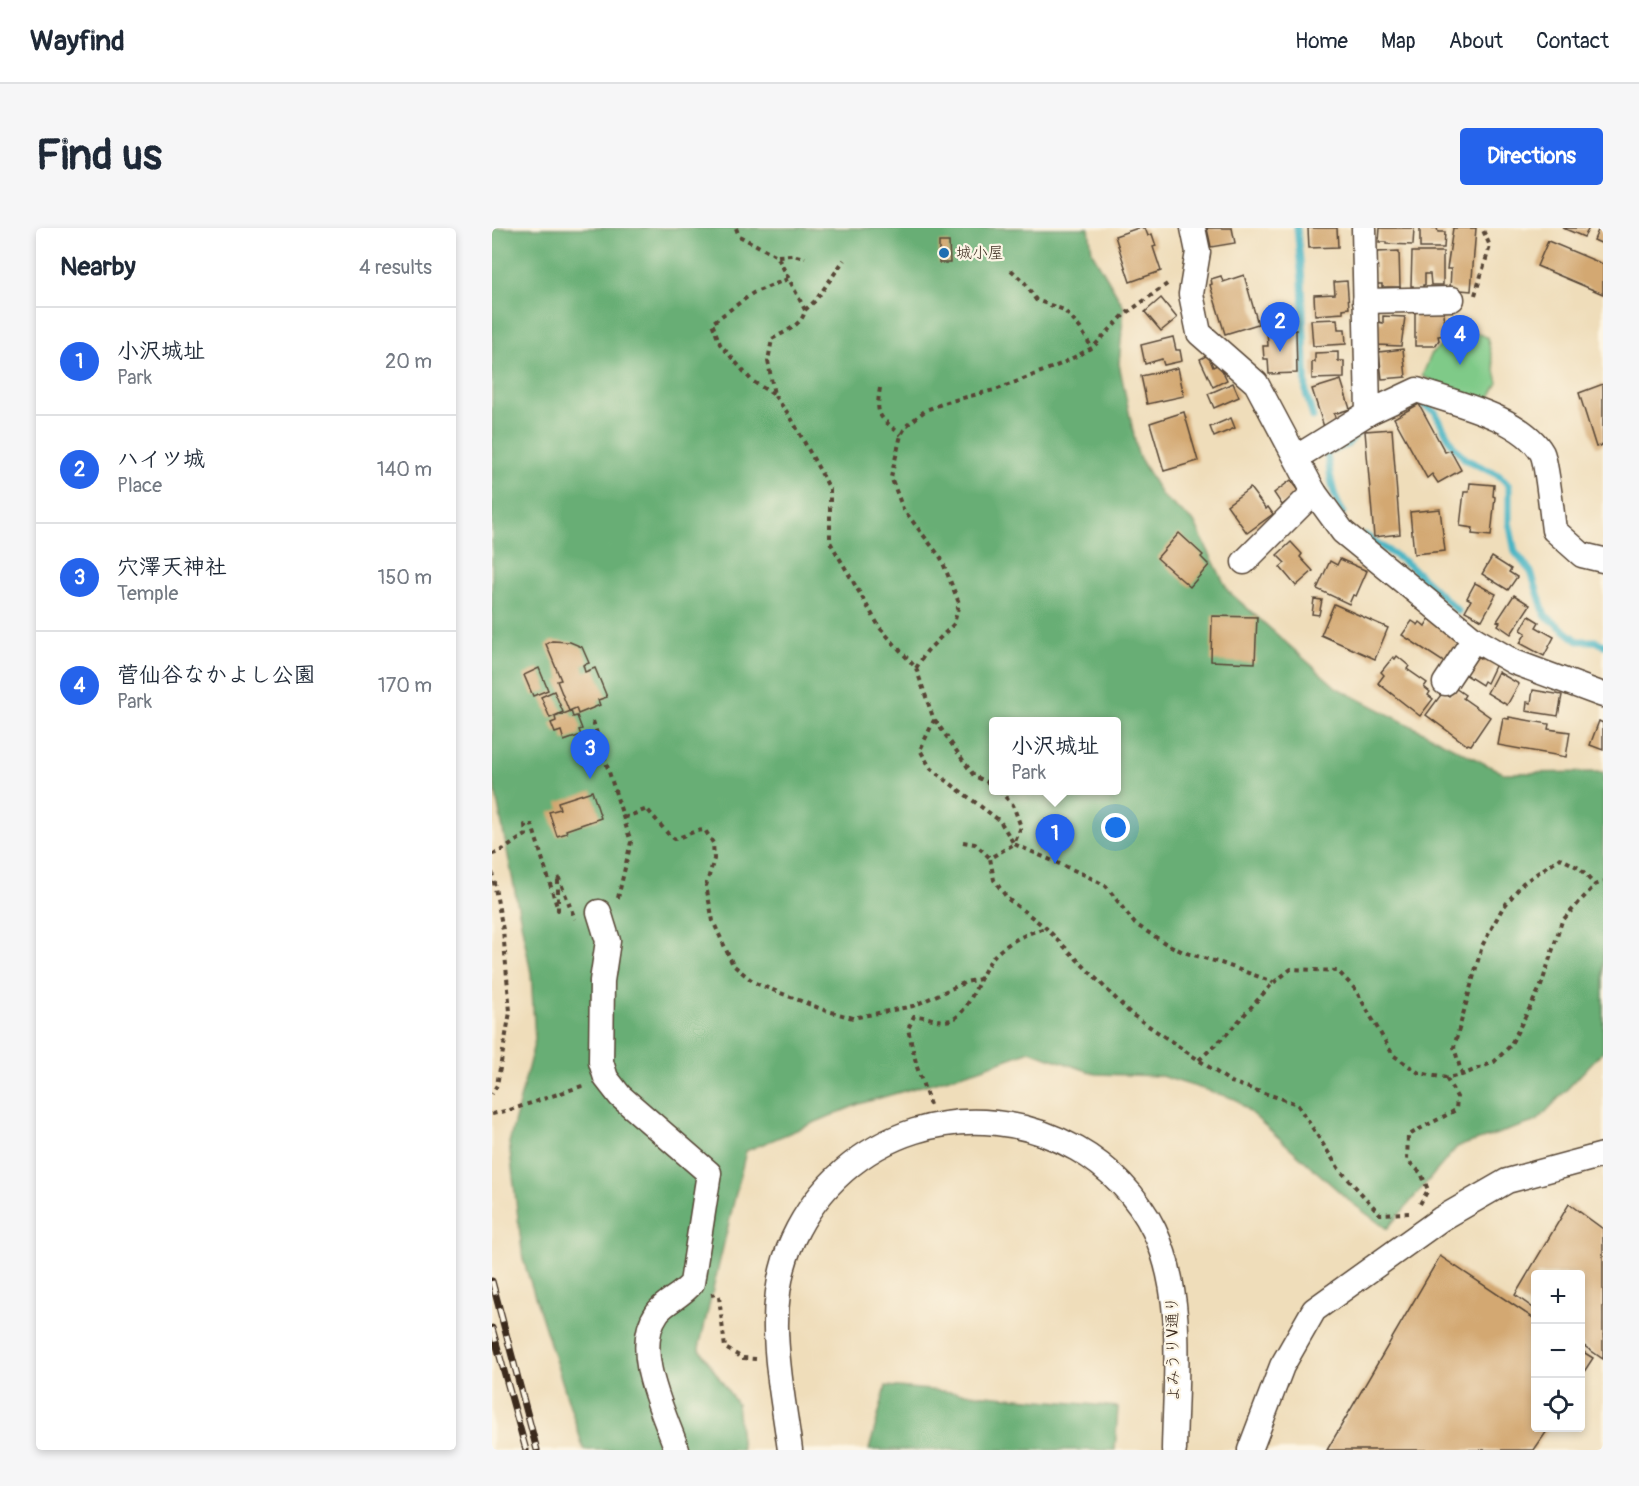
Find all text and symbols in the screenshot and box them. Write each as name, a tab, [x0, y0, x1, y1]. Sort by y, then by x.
text: Wayfind	[30, 24, 125, 59]
text: Home	[1295, 28, 1348, 55]
text: Map	[1381, 28, 1416, 55]
text: About	[1449, 28, 1503, 55]
text: Contact	[1536, 28, 1609, 55]
button: Directions	[1460, 128, 1603, 185]
text: Find us	[36, 130, 162, 182]
place label: 城小屋	[956, 243, 1004, 263]
marker: 城小屋	[937, 246, 951, 260]
text: Nearby	[60, 251, 136, 283]
text: 4 results	[359, 255, 432, 280]
pin: 2	[1260, 302, 1300, 352]
pin: 4	[1440, 316, 1480, 365]
text: 小沢城址	[117, 337, 205, 365]
text: 1	[76, 349, 83, 374]
text: 20 m	[385, 349, 432, 374]
text: Park	[117, 365, 152, 390]
text: ハイツ城	[117, 445, 205, 473]
text: 2	[74, 457, 85, 482]
text: 140 m	[377, 457, 432, 482]
text: Place	[117, 473, 162, 498]
text: 穴澤天神社	[117, 553, 227, 581]
text: 3	[74, 565, 85, 590]
text: 150 m	[378, 565, 432, 590]
text: Temple	[117, 581, 178, 606]
text: 菅仙谷なかよし公園	[117, 661, 315, 689]
text: 4	[74, 673, 85, 698]
text: 170 m	[378, 673, 432, 698]
text: Park	[117, 689, 152, 714]
popup	[989, 717, 1121, 795]
pin: 3	[570, 730, 610, 779]
text: 小沢城址	[1011, 732, 1099, 760]
text: Park	[1011, 760, 1046, 785]
your location	[1101, 813, 1130, 842]
pin: 1	[1036, 814, 1074, 864]
map controls	[1531, 1270, 1585, 1432]
button: +	[1531, 1270, 1585, 1324]
street label: よみうりV通り	[1162, 1296, 1184, 1402]
button: −	[1531, 1324, 1585, 1378]
button: locate	[1531, 1378, 1585, 1432]

